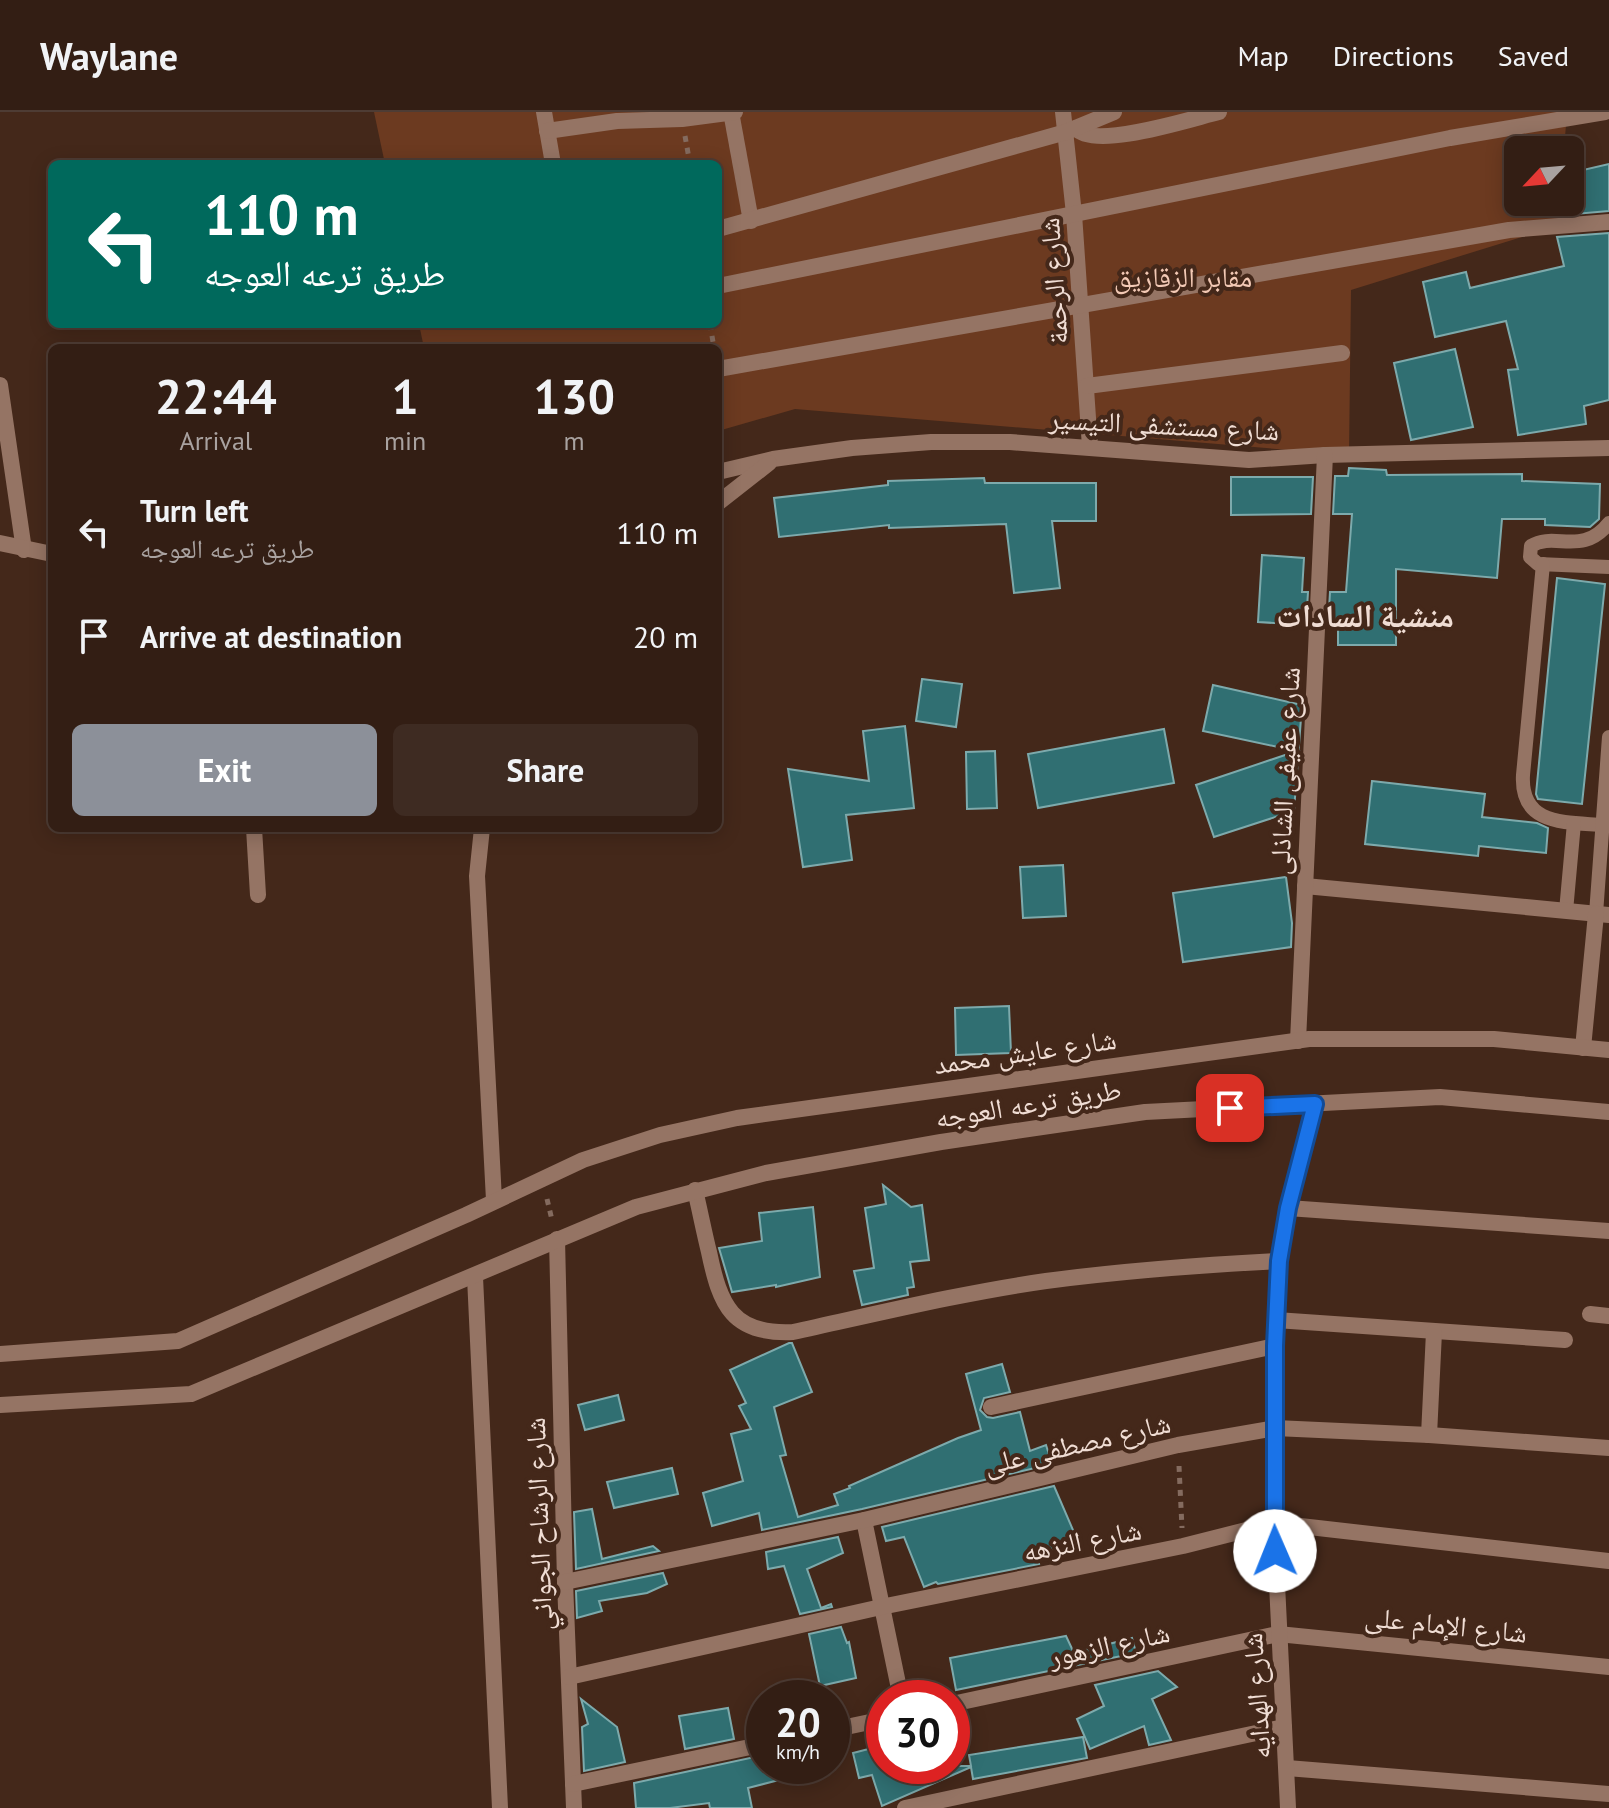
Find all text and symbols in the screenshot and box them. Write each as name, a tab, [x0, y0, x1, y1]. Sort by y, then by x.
text: Waylane	[40, 31, 178, 80]
text: Map	[1238, 37, 1289, 74]
text: Directions	[1333, 37, 1454, 74]
text: Saved	[1498, 37, 1569, 74]
north arrow	[1504, 136, 1584, 216]
map controls	[1504, 136, 1584, 216]
text: 110 m	[204, 178, 359, 250]
icon: left	[72, 192, 176, 296]
street label: شارع الرحمة	[1030, 217, 1076, 345]
text: طريق ترعه العوجه	[204, 249, 445, 296]
park label: مقابر الزقازيق	[1114, 258, 1252, 295]
text: 22:44	[155, 365, 277, 427]
text: 1	[391, 365, 419, 427]
text: 130	[533, 365, 615, 427]
street label: شارع مستشفى التيسير	[1047, 399, 1280, 449]
text: Arrival	[180, 424, 252, 457]
text: min	[384, 424, 426, 457]
text: m	[564, 424, 585, 457]
text: Turn left	[140, 491, 248, 530]
icon: left	[72, 510, 116, 554]
text: 110 m	[617, 513, 698, 552]
text: طريق ترعه العوجه	[140, 532, 314, 565]
district label: منشية السادات	[1276, 594, 1454, 636]
icon: arrive	[72, 614, 116, 658]
text: Arrive at destination	[140, 617, 402, 656]
text: 20 m	[633, 617, 698, 656]
street label: شارع عفيفى الشاذلى	[1260, 666, 1308, 876]
button: Exit	[72, 724, 377, 816]
button: Share	[393, 724, 698, 816]
street label: شارع عايش محمد	[931, 1020, 1119, 1082]
street label: طريق ترعه العوجه	[932, 1070, 1124, 1136]
pin	[1196, 1074, 1264, 1142]
icon: arrive	[1208, 1086, 1252, 1130]
street label: شارع مصطفى على	[980, 1404, 1174, 1482]
street label: شارع الرشاح الجواني	[516, 1417, 565, 1631]
position arrow	[1233, 1509, 1317, 1593]
street label: شارع النزهه	[1020, 1510, 1144, 1570]
street label: شارع الإمام على	[1363, 1597, 1529, 1652]
street label: شارع الزهور	[1044, 1613, 1173, 1675]
street label: شارع الهدايه	[1233, 1632, 1279, 1760]
speed limit sign: 30	[866, 1680, 970, 1784]
text: 20	[775, 1696, 821, 1748]
text: km/h	[776, 1739, 820, 1765]

